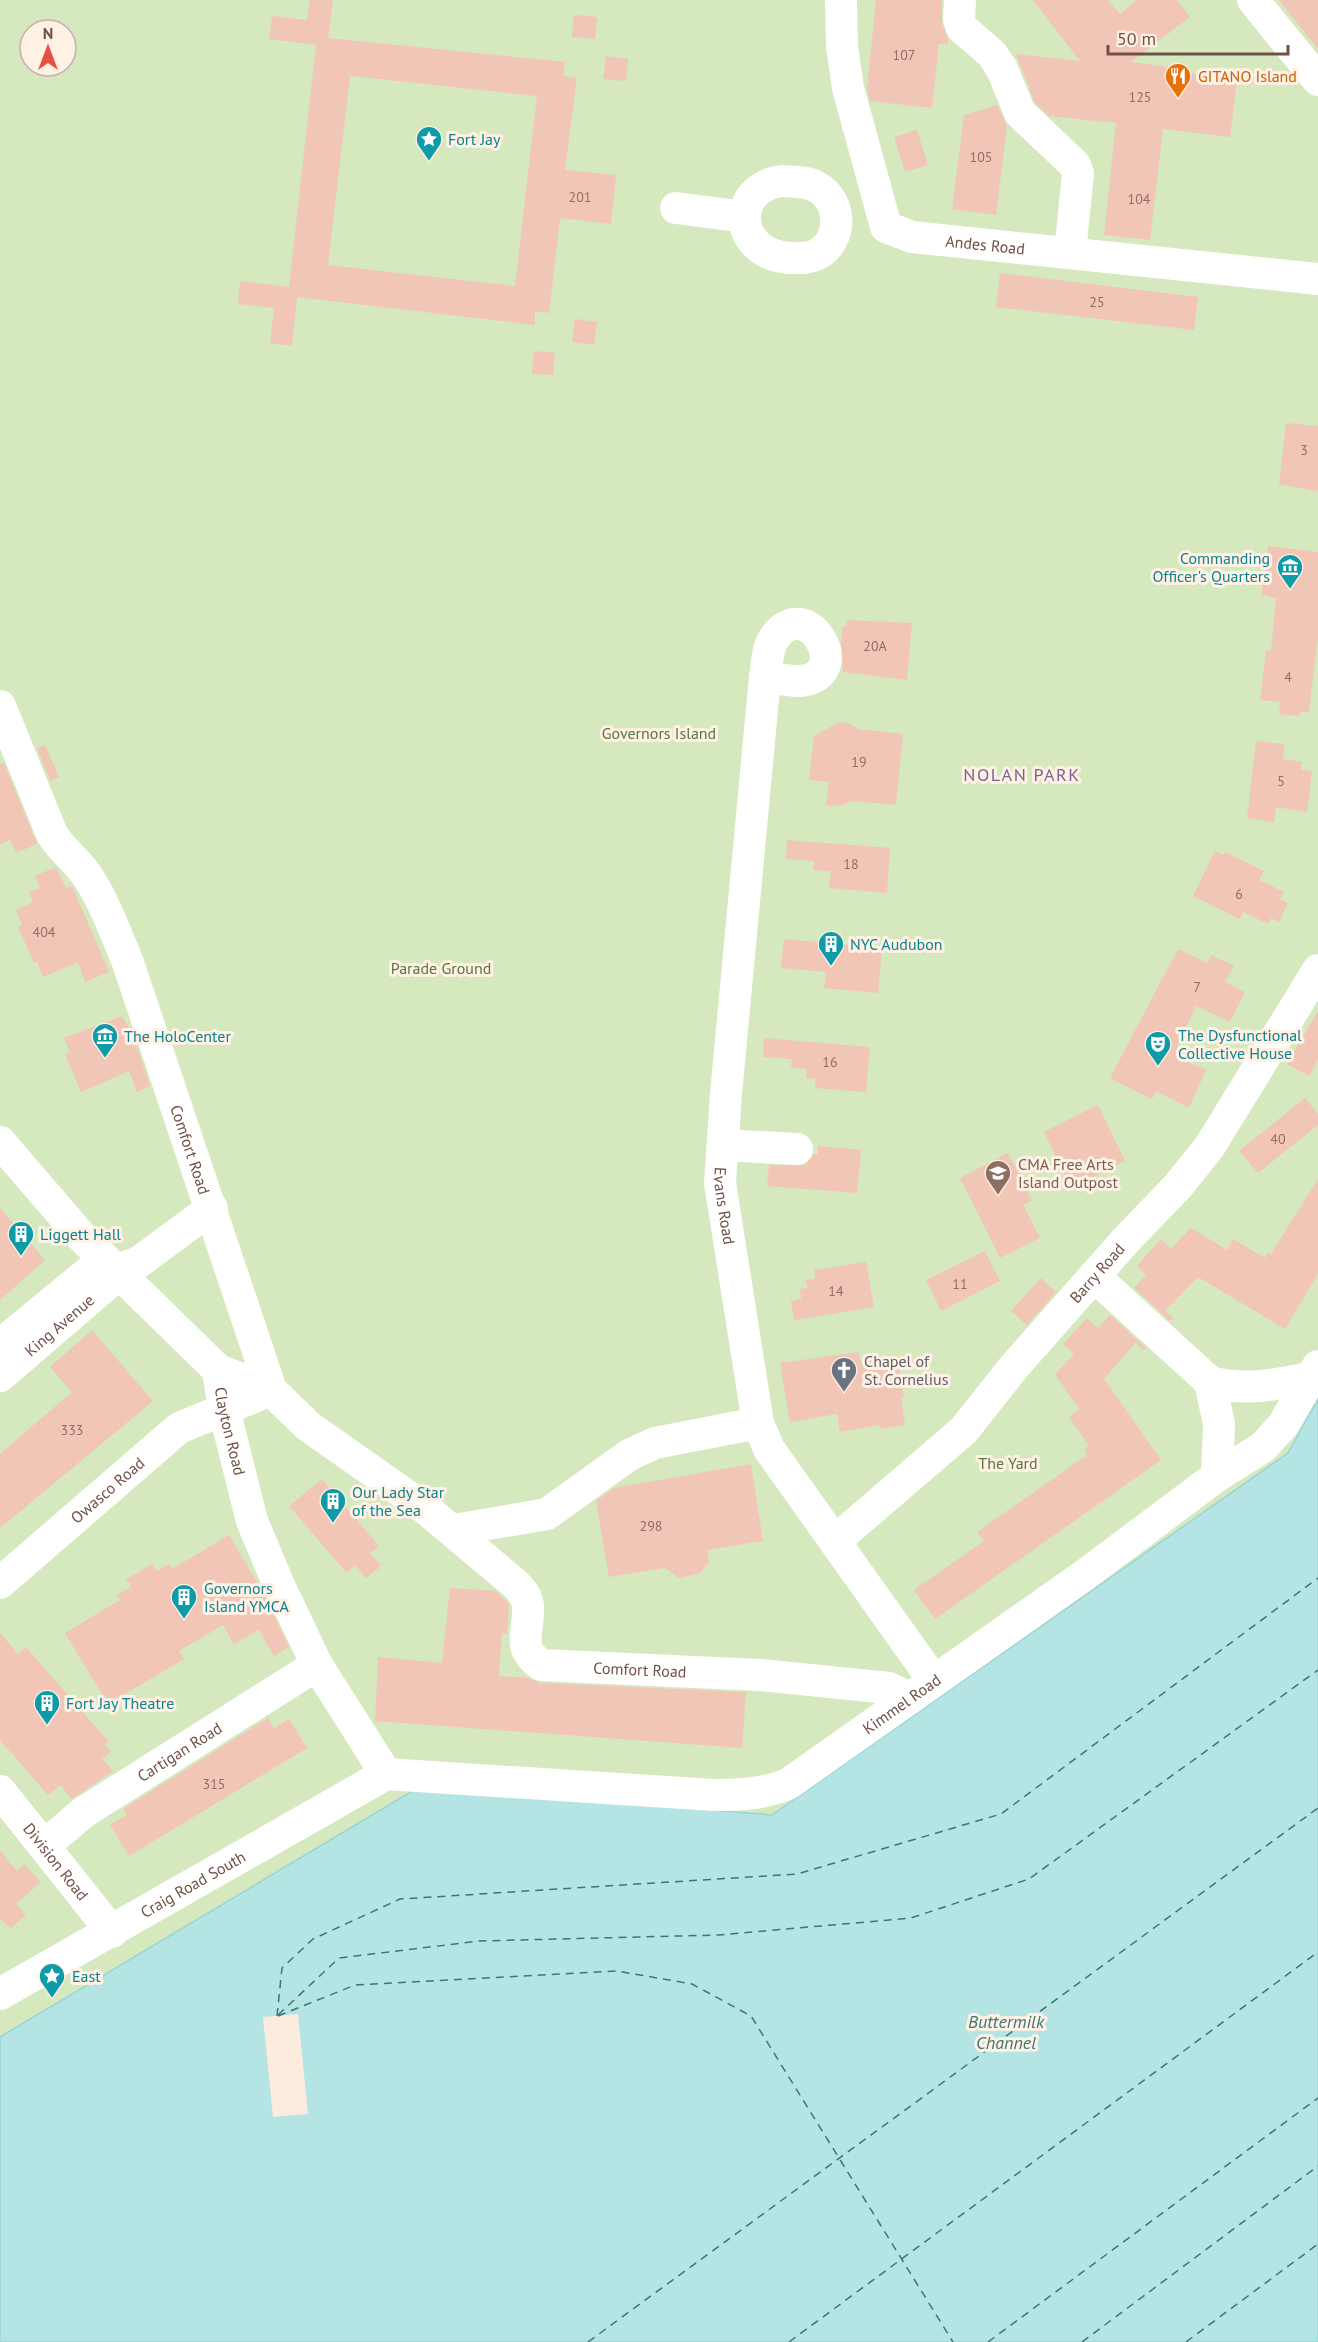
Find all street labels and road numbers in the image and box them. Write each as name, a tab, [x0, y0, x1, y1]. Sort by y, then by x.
street label: Andes Road	[944, 231, 1026, 259]
street label: Comfort Road	[166, 1102, 215, 1197]
street label: Evans Road	[710, 1166, 740, 1246]
street label: Barry Road	[1065, 1239, 1129, 1307]
street label: King Avenue	[20, 1290, 98, 1361]
street label: Clayton Road	[211, 1386, 250, 1477]
street label: Owasco Road	[66, 1453, 148, 1527]
street label: Comfort Road	[593, 1657, 687, 1682]
street label: Kimmel Road	[859, 1670, 945, 1738]
street label: Cartigan Road	[134, 1718, 225, 1786]
street label: Division Road	[19, 1819, 93, 1904]
street label: Craig Road South	[137, 1846, 249, 1922]

